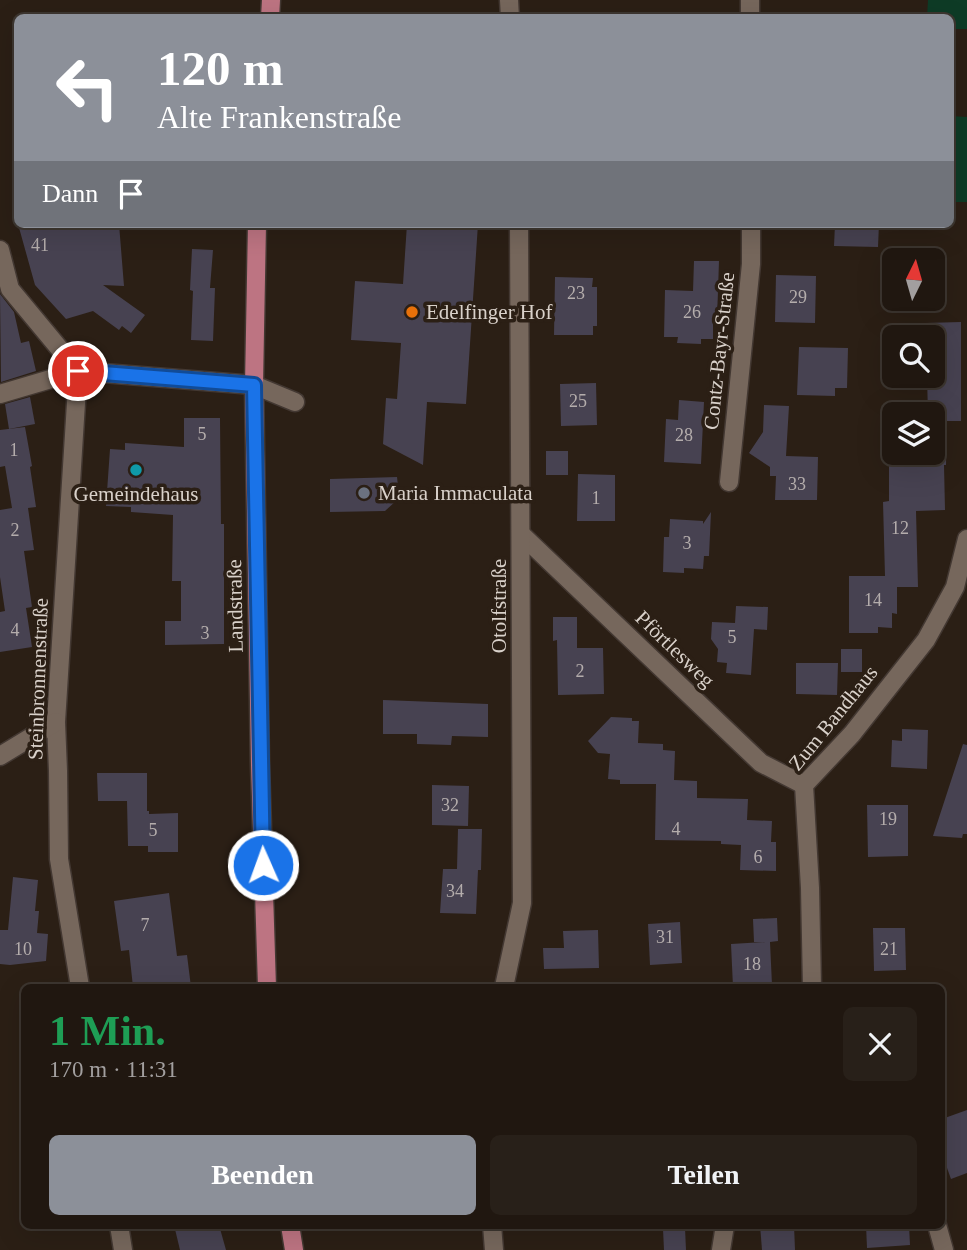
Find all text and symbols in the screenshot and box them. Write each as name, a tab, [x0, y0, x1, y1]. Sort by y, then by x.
text: 120 m	[157, 41, 284, 96]
icon: left	[42, 42, 133, 133]
text: Alte Frankenstraße	[157, 99, 401, 135]
icon: arrive	[112, 175, 150, 213]
text: Dann	[42, 179, 98, 208]
house number: 41	[31, 235, 49, 255]
north arrow	[882, 248, 945, 312]
map controls	[882, 248, 945, 465]
street label: Contz-Bayr-Straße	[699, 271, 739, 431]
house number: 23	[567, 283, 585, 303]
house number: 29	[789, 287, 807, 307]
place label: Edelfinger Hof	[426, 300, 553, 324]
house number: 26	[683, 302, 701, 322]
marker: Edelfinger Hof	[404, 304, 420, 320]
button: search	[882, 325, 945, 388]
pin	[48, 341, 108, 401]
icon: arrive	[59, 352, 97, 390]
house number: 25	[569, 391, 587, 411]
button: layers	[882, 402, 945, 465]
house number: 5	[198, 424, 207, 444]
house number: 28	[675, 425, 693, 445]
house number: 1	[10, 440, 19, 460]
marker: Gemeindehaus	[128, 462, 144, 478]
house number: 33	[788, 474, 806, 494]
place label: Maria Immaculata	[378, 481, 533, 505]
place label: Gemeindehaus	[74, 482, 198, 506]
marker: Maria Immaculata	[356, 485, 372, 501]
house number: 1	[592, 488, 601, 508]
house number: 12	[891, 518, 909, 538]
house number: 2	[11, 520, 20, 540]
house number: 3	[683, 533, 692, 553]
street label: Landstraße	[222, 559, 248, 653]
street label: Otolfstraße	[487, 559, 511, 653]
house number: 14	[864, 590, 882, 610]
street label: Steinbronnenstraße	[23, 598, 53, 760]
street label: Pförtlesweg	[631, 606, 720, 693]
house number: 4	[11, 620, 20, 640]
house number: 3	[201, 623, 210, 643]
house number: 5	[728, 627, 737, 647]
house number: 2	[576, 661, 585, 681]
street label: Zum Bandhaus	[783, 661, 883, 775]
house number: 32	[441, 795, 459, 815]
house number: 19	[879, 809, 897, 829]
house number: 4	[672, 819, 681, 839]
house number: 5	[149, 820, 158, 840]
position arrow	[226, 828, 300, 902]
house number: 6	[754, 847, 763, 867]
house number: 34	[446, 881, 464, 901]
house number: 7	[141, 915, 150, 935]
house number: 31	[656, 927, 674, 947]
house number: 10	[14, 939, 32, 959]
house number: 21	[880, 939, 898, 959]
house number: 18	[743, 954, 761, 974]
button: close	[843, 1007, 917, 1081]
text: 1 Min.	[49, 1008, 166, 1054]
text: 170 m · 11:31	[49, 1057, 178, 1082]
button: Beenden	[49, 1135, 476, 1215]
button: Teilen	[490, 1135, 917, 1215]

